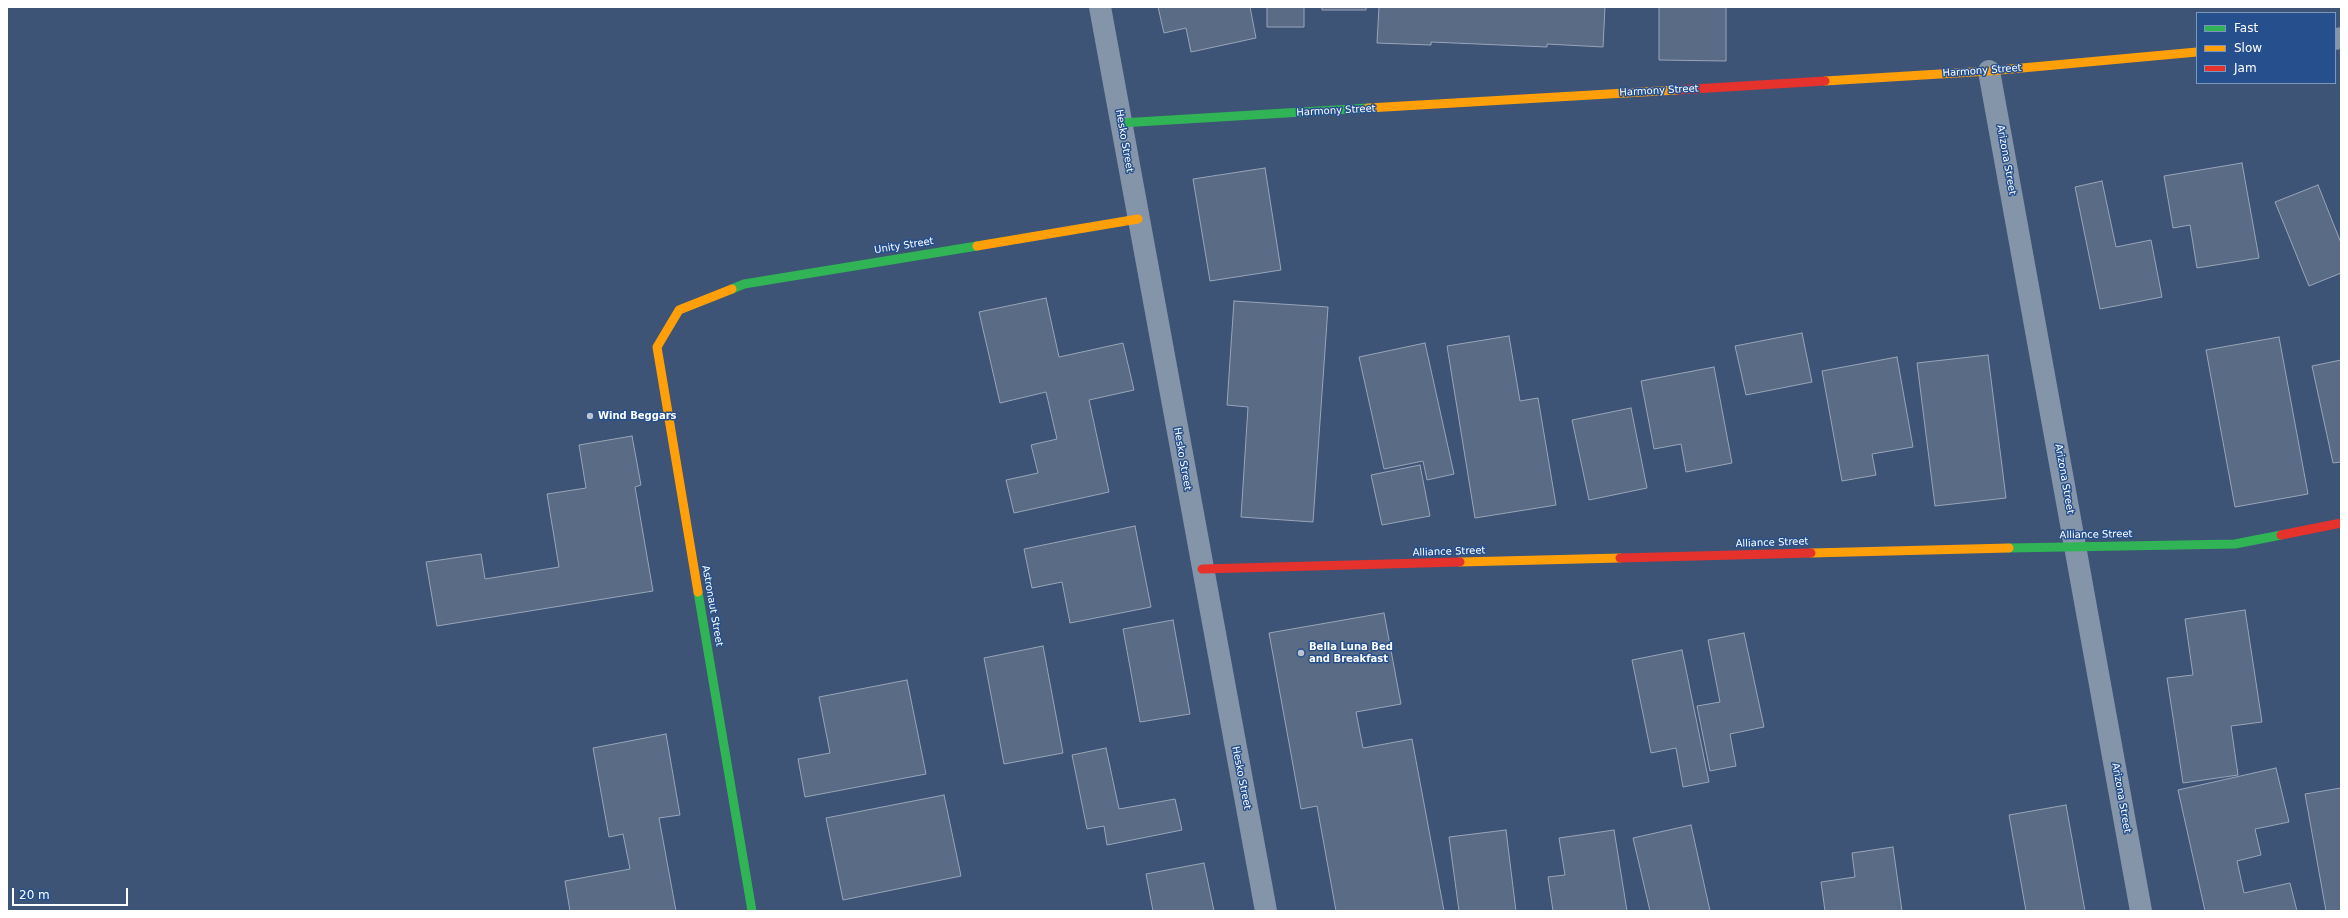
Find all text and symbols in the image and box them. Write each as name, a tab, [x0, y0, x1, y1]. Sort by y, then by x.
legend	[2196, 12, 2336, 84]
text: Fast	[2234, 21, 2258, 35]
text: Slow	[2234, 41, 2262, 55]
text: Jam	[2234, 61, 2257, 75]
street label: Harmony Street	[1942, 62, 2022, 80]
street label: Harmony Street	[1619, 83, 1699, 99]
street label: Harmony Street	[1296, 103, 1376, 119]
street label: Hesko Street	[1113, 108, 1135, 174]
street label: Arizona Street	[1994, 124, 2018, 196]
street label: Unity Street	[874, 235, 934, 257]
place label: Wind Beggars	[598, 410, 677, 422]
marker: Wind Beggars	[585, 411, 595, 421]
street label: Hesko Street	[1171, 426, 1193, 492]
street label: Arizona Street	[2052, 443, 2076, 515]
street label: Alliance Street	[2059, 528, 2133, 542]
street label: Alliance Street	[1735, 536, 1809, 550]
street label: Alliance Street	[1412, 545, 1486, 559]
street label: Astronaut Street	[699, 564, 725, 648]
place label: Bella Luna Bed and Breakfast	[1309, 641, 1393, 664]
marker: Bella Luna Bed and Breakfast	[1296, 648, 1306, 658]
street label: Hesko Street	[1229, 745, 1253, 811]
street label: Arizona Street	[2109, 762, 2133, 834]
scale bar	[14, 880, 130, 906]
text: 20 m	[19, 888, 50, 902]

